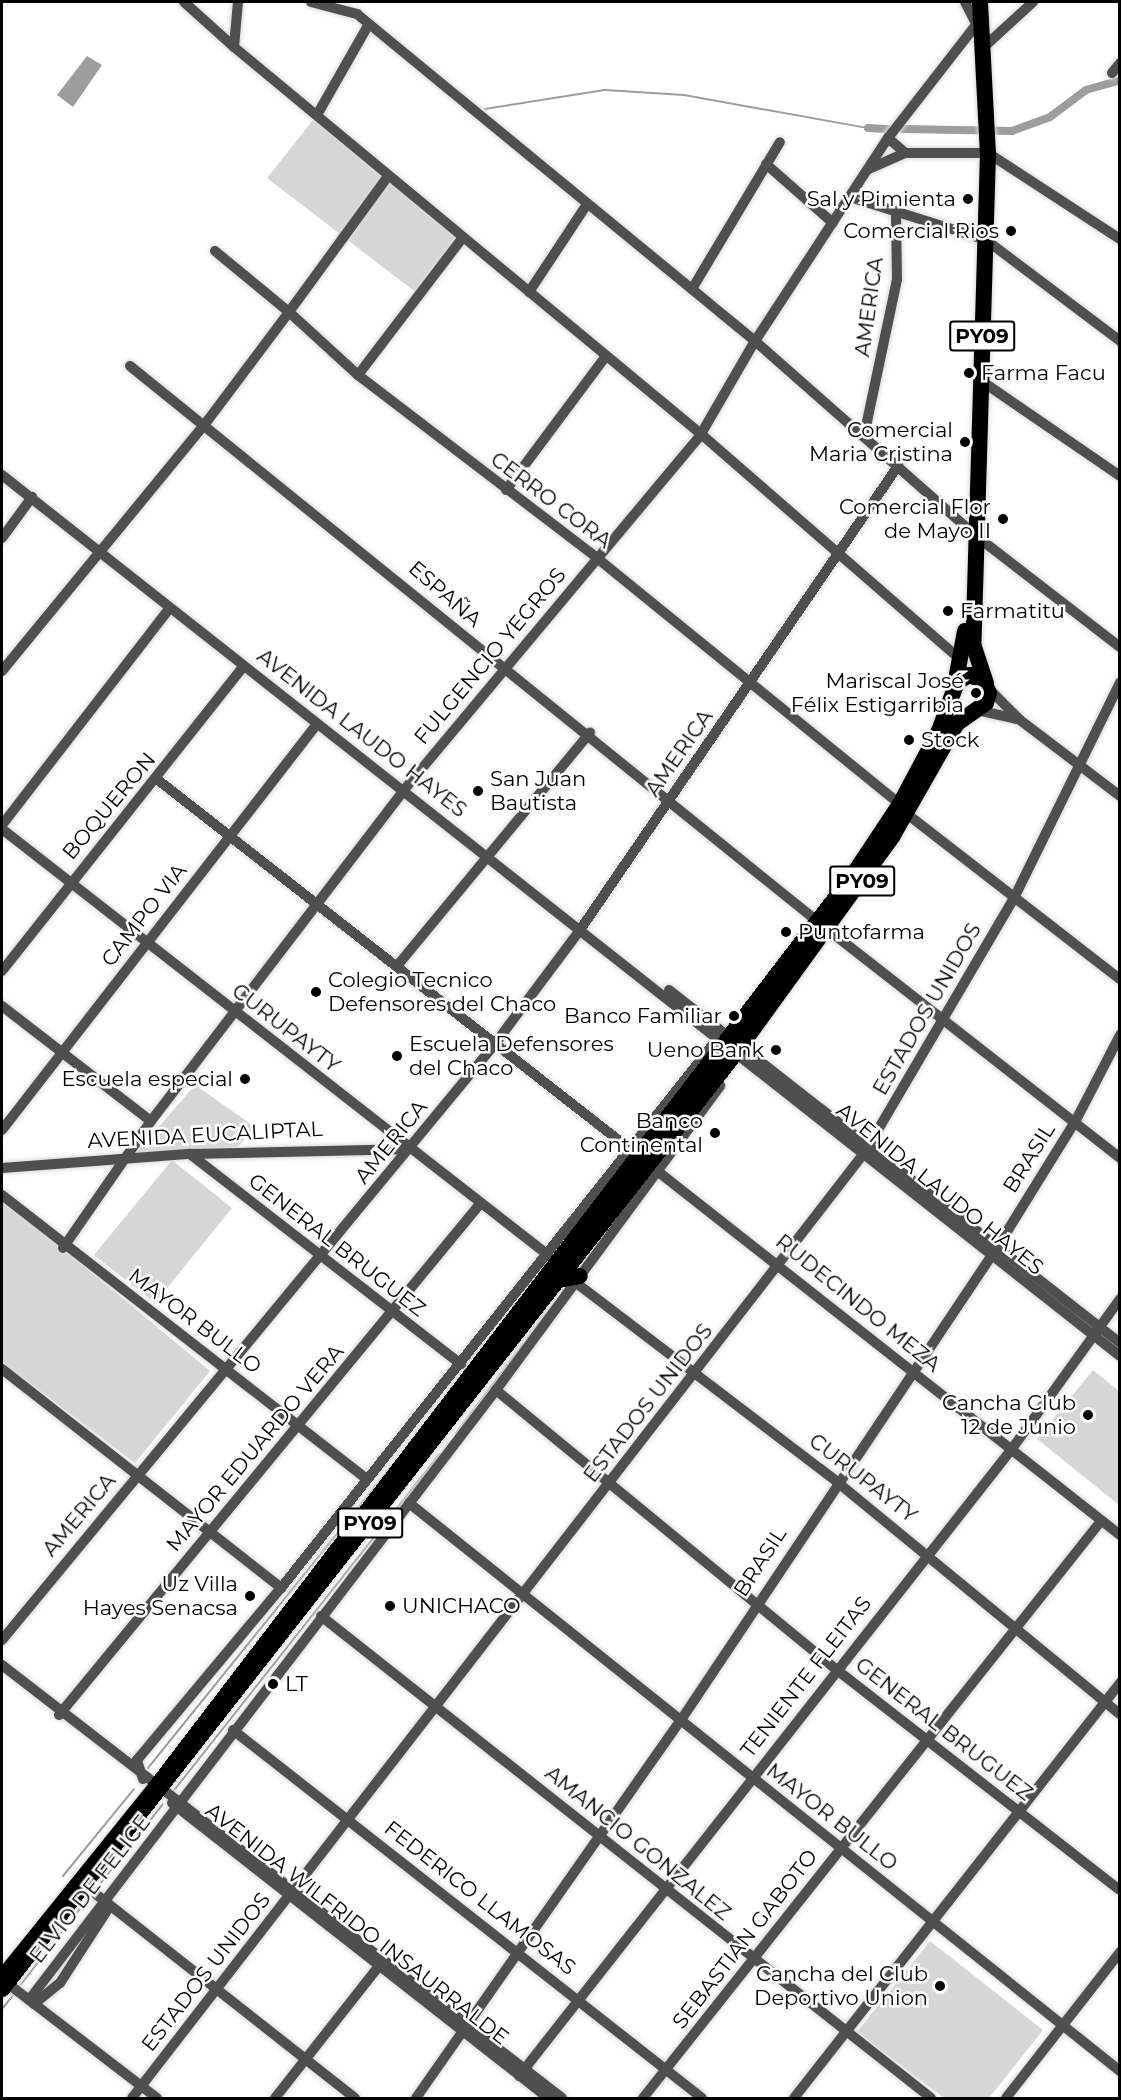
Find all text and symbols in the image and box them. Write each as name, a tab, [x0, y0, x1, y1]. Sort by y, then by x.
place label: Sal y Pimienta	[807, 186, 956, 212]
marker: Sal y Pimienta	[961, 192, 975, 206]
place label: Comercial Rios	[843, 218, 999, 244]
marker: Comercial Rios	[1004, 224, 1018, 238]
street label: AMERICA	[850, 256, 888, 358]
road number: PY09	[949, 319, 1015, 353]
place label: Farma Facu	[981, 360, 1106, 386]
marker: Farma Facu	[962, 366, 976, 380]
place label: Comercial Maria Cristina	[809, 417, 953, 467]
marker: Comercial Maria Cristina	[958, 435, 972, 449]
street label: CERRO CORA	[486, 446, 616, 554]
place label: Comercial Flor de Mayo II	[839, 494, 991, 544]
marker: Comercial Flor de Mayo II	[996, 512, 1010, 526]
street label: ESPAÑA	[403, 556, 487, 632]
street label: FULGENCIO YEGROS	[409, 563, 571, 749]
place label: Farmatitu	[960, 598, 1065, 624]
marker: Farmatitu	[941, 604, 955, 618]
street label: AVENIDA LAUDO HAYES	[252, 643, 472, 823]
place label: Mariscal José Félix Estigarribia	[791, 668, 964, 718]
marker: Mariscal José Félix Estigarribia	[969, 686, 983, 700]
street label: AMERICA	[640, 705, 718, 801]
place label: Stock	[921, 727, 979, 753]
marker: Stock	[902, 733, 916, 747]
street label: BOQUERON	[57, 747, 161, 865]
place label: San Juan Bautista	[490, 766, 586, 816]
marker: San Juan Bautista	[471, 784, 485, 798]
street label: CAMPO VIA	[96, 859, 192, 971]
road number: PY09	[829, 864, 895, 898]
place label: Puntofarma	[798, 919, 925, 945]
street label: ESTADOS UNIDOS	[867, 919, 987, 1099]
marker: Puntofarma	[779, 925, 793, 939]
place label: Colegio Tecnico Defensores del Chaco	[328, 967, 556, 1017]
street label: CURUPAYTY	[227, 978, 345, 1078]
marker: Colegio Tecnico Defensores del Chaco	[309, 985, 323, 999]
place label: Banco Familiar	[564, 1003, 722, 1029]
marker: Banco Familiar	[727, 1009, 741, 1023]
place label: Escuela Defensores del Chaco	[409, 1031, 614, 1081]
place label: Ueno Bank	[647, 1037, 764, 1063]
marker: Ueno Bank	[769, 1043, 783, 1057]
marker: Escuela Defensores del Chaco	[390, 1049, 404, 1063]
place label: Escuela especial	[62, 1066, 233, 1092]
marker: Escuela especial	[238, 1072, 252, 1086]
street label: AMERICA	[350, 1095, 432, 1189]
street label: AVENIDA LAUDO HAYES	[831, 1098, 1049, 1280]
place label: Banco Continental	[580, 1108, 703, 1158]
street label: AVENIDA EUCALIPTAL	[87, 1116, 323, 1154]
street label: BRASIL	[998, 1118, 1060, 1198]
marker: Banco Continental	[708, 1126, 722, 1140]
street label: GENERAL BRUGUEZ	[243, 1168, 431, 1322]
street label: RUDECINDO MEZA	[771, 1229, 945, 1377]
street label: MAYOR BULLO	[124, 1263, 266, 1379]
street label: ESTADOS UNIDOS	[578, 1319, 718, 1487]
street label: MAYOR EDUARDO VERA	[161, 1339, 349, 1557]
place label: Cancha Club 12 de Junio	[942, 1390, 1076, 1440]
marker: Cancha Club 12 de Junio	[1081, 1408, 1095, 1422]
street label: CURUPAYTY	[804, 1428, 922, 1528]
street label: AMERICA	[37, 1468, 121, 1562]
road number: PY09	[337, 1506, 403, 1540]
street label: BRASIL	[728, 1523, 792, 1601]
place label: Uz Villa Hayes Senacsa	[83, 1571, 238, 1621]
marker: Uz Villa Hayes Senacsa	[243, 1589, 257, 1603]
street label: TENIENTE FLEITAS	[735, 1591, 877, 1763]
place label: UNICHACO	[402, 1593, 521, 1619]
marker: UNICHACO	[383, 1599, 397, 1613]
street label: GENERAL BRUGUEZ	[850, 1652, 1038, 1806]
place label: LT	[285, 1671, 308, 1697]
marker: LT	[266, 1677, 280, 1691]
street label: MAYOR BULLO	[761, 1758, 903, 1876]
street label: AMANCIO GONZALEZ	[540, 1760, 736, 1926]
street label: AVENIDA WILFRIDO INSAURRALDE	[200, 1798, 514, 2050]
street label: ELVIO DE FELICE	[24, 1810, 156, 1968]
street label: FEDERICO LLAMOSAS	[379, 1815, 581, 1981]
street label: SEBASTIAN GABOTO	[667, 1844, 823, 2034]
street label: ESTADOS UNIDOS	[136, 1888, 276, 2056]
place label: Cancha del Club Deportivo Union	[754, 1961, 928, 2011]
marker: Cancha del Club Deportivo Union	[933, 1979, 947, 1993]

